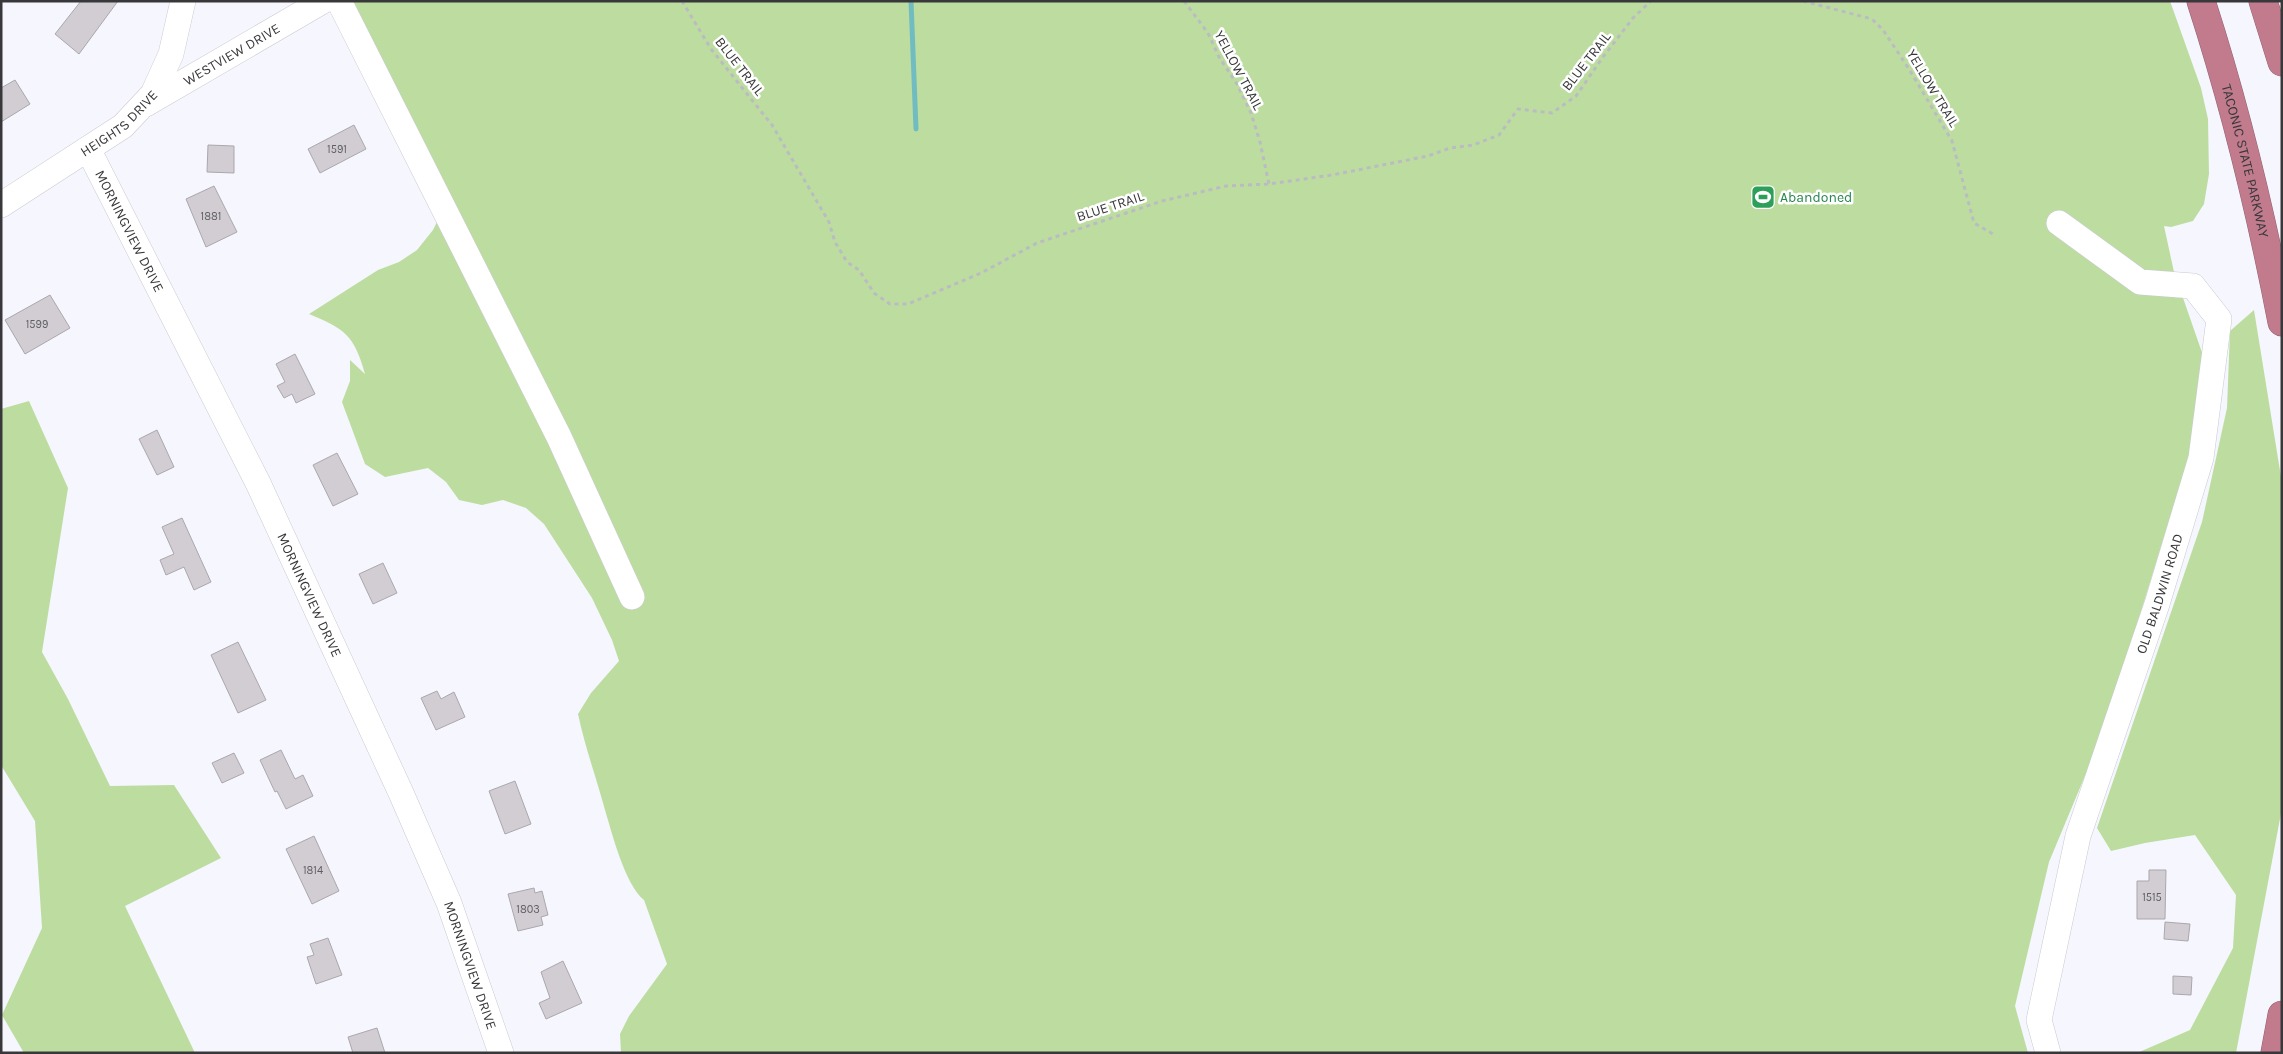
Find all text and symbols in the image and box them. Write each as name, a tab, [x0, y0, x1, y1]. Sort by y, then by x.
street label: WESTVIEW DRIVE	[180, 20, 283, 89]
street label: YELLOW TRAIL	[1210, 28, 1267, 113]
street label: BLUE TRAIL	[1558, 28, 1615, 94]
street label: BLUE TRAIL	[711, 34, 768, 99]
street label: YELLOW TRAIL	[1903, 46, 1963, 131]
street label: TACONIC STATE PARKWAY	[2218, 82, 2272, 240]
street label: HEIGHTS DRIVE	[77, 87, 161, 160]
house number: 1591	[327, 143, 347, 156]
street label: MORNINGVIEW DRIVE	[91, 167, 167, 295]
sports icon: Abandoned	[1750, 184, 1776, 210]
street label: BLUE TRAIL	[1074, 187, 1146, 225]
place label: Abandoned	[1780, 189, 1852, 206]
house number: 1881	[201, 210, 221, 223]
house number: 1599	[26, 318, 48, 331]
street label: MORNINGVIEW DRIVE	[273, 530, 345, 660]
street label: OLD BALDWIN ROAD	[2133, 532, 2187, 656]
house number: 1814	[303, 864, 323, 877]
house number: 1515	[2142, 891, 2162, 904]
street label: MORNINGVIEW DRIVE	[440, 899, 500, 1032]
house number: 1803	[516, 903, 540, 916]

